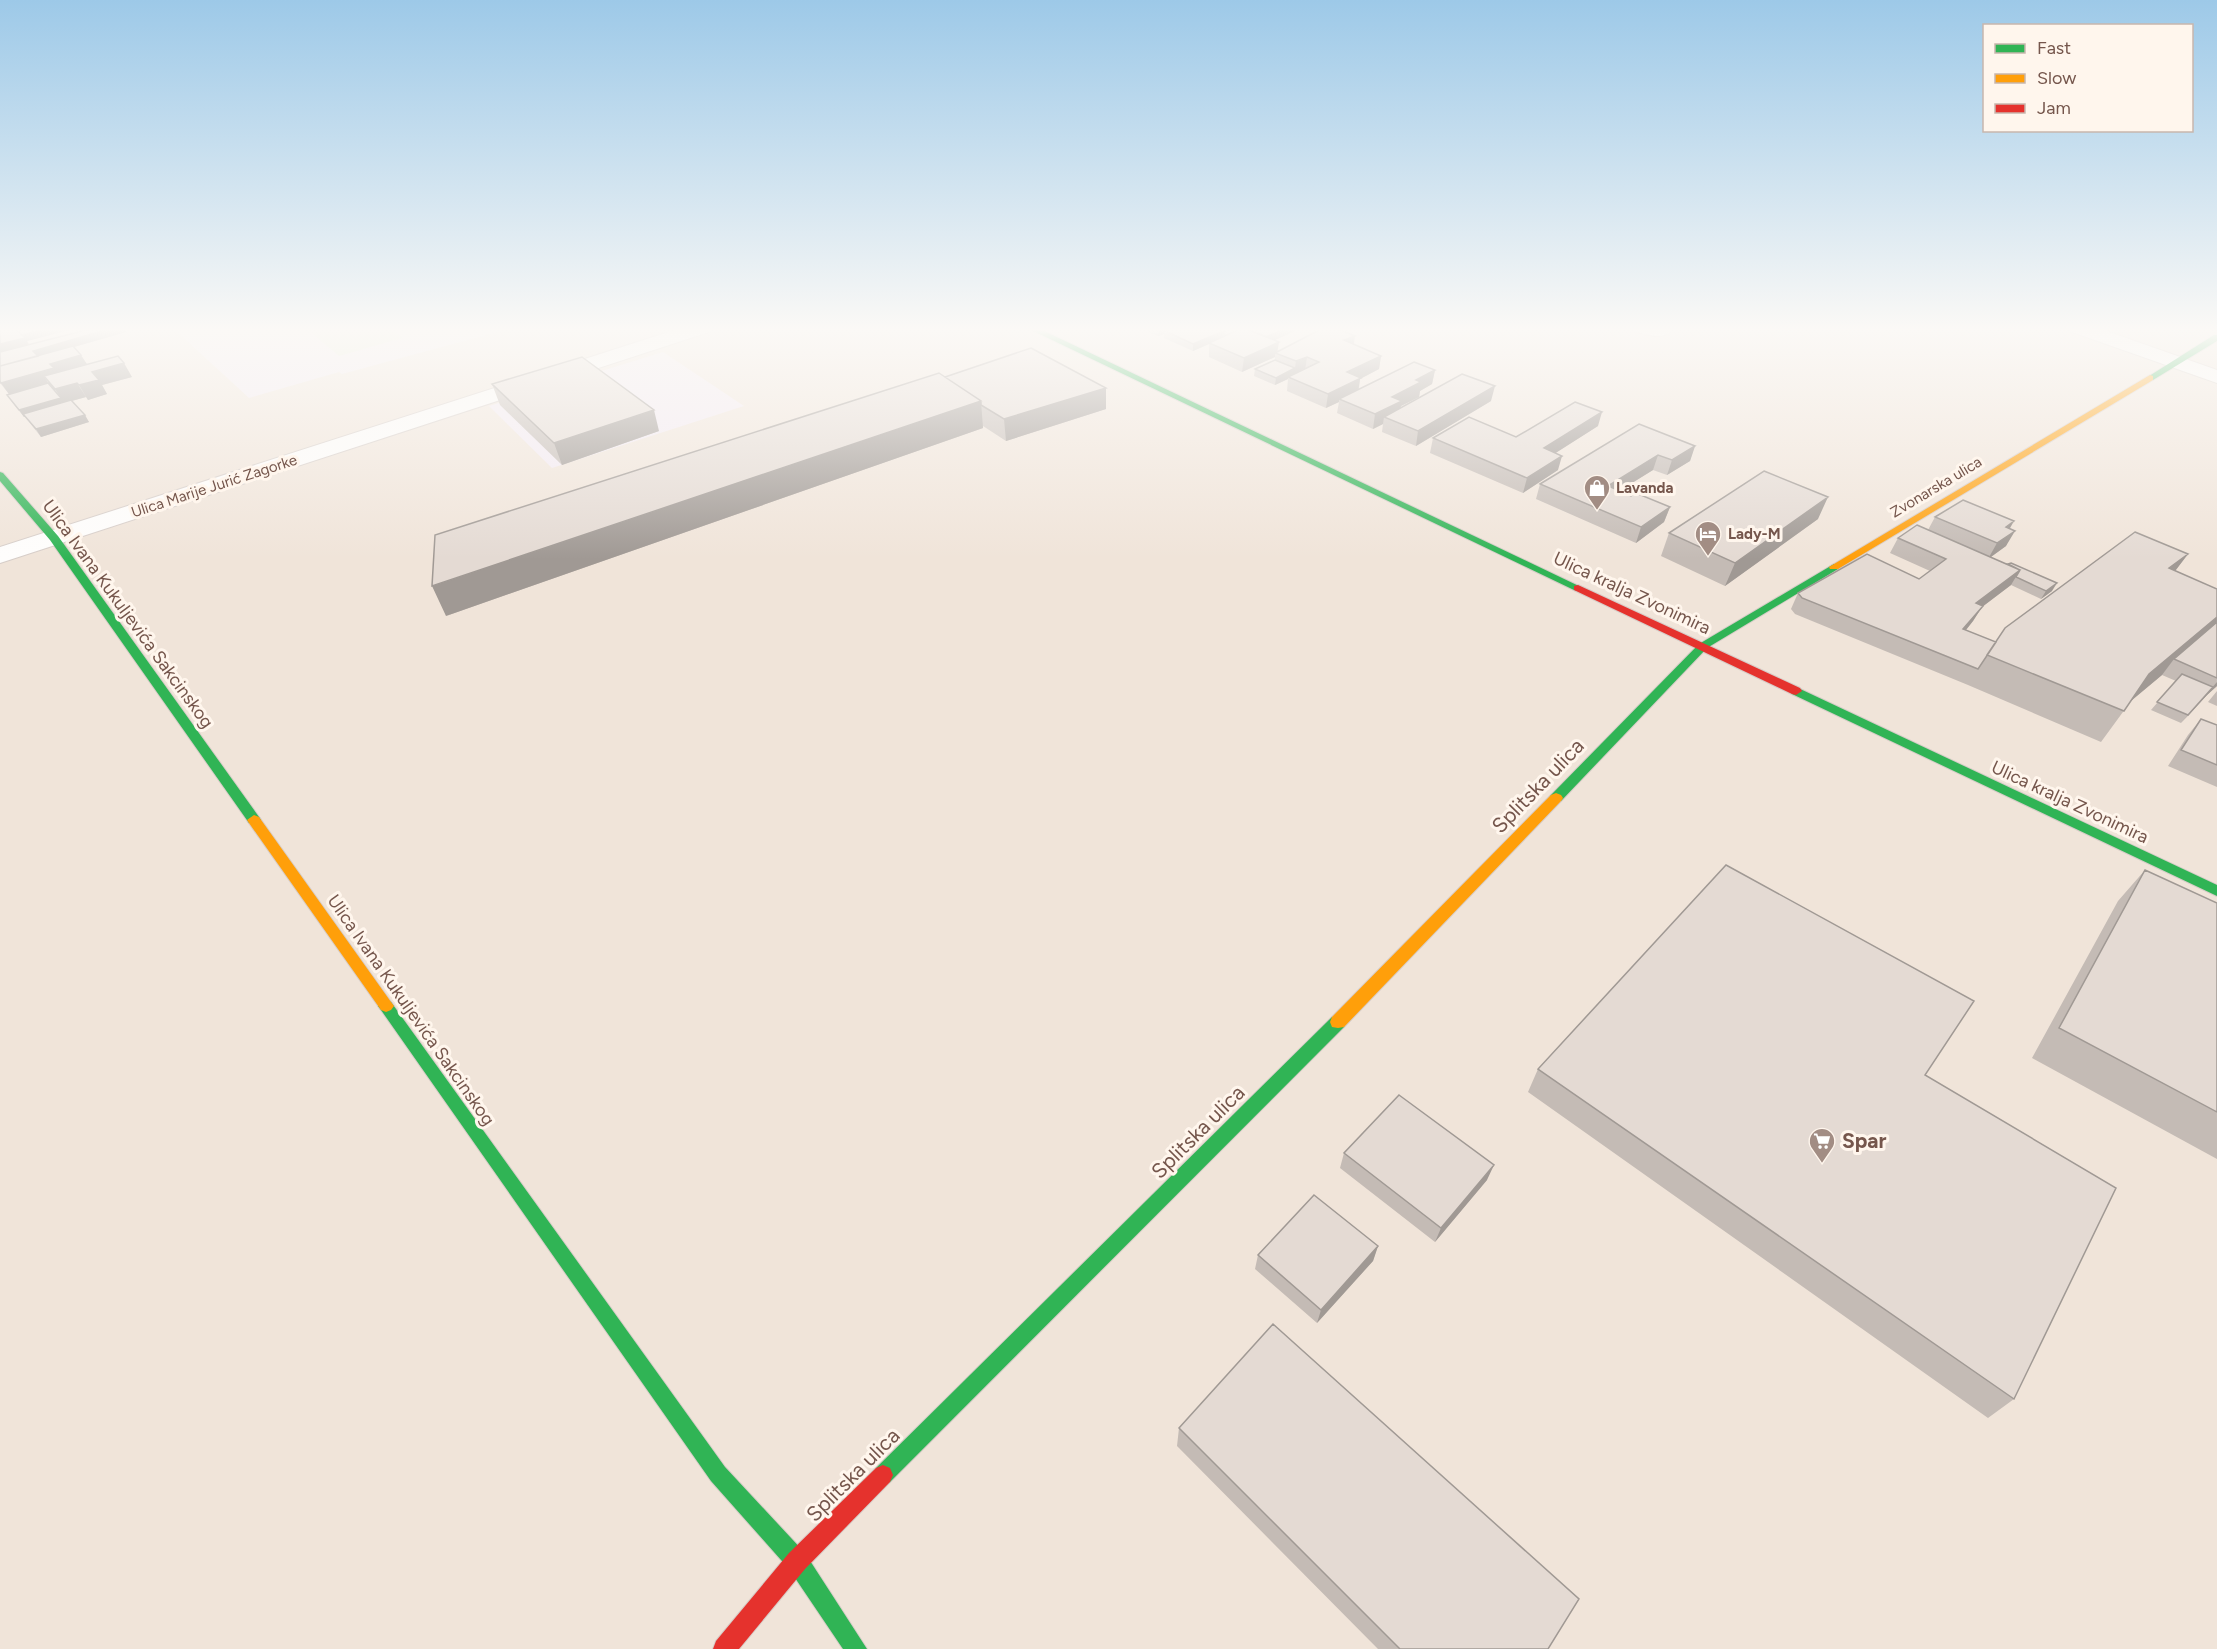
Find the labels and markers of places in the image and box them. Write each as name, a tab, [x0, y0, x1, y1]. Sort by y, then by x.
shop icon: Lavanda	[1582, 473, 1612, 511]
place label: Lavanda	[1616, 479, 1673, 497]
hotel icon: Lady-M	[1693, 519, 1723, 557]
place label: Lady-M	[1728, 525, 1781, 543]
supermarket icon: Spar	[1807, 1126, 1837, 1164]
place label: Spar	[1842, 1128, 1887, 1153]

